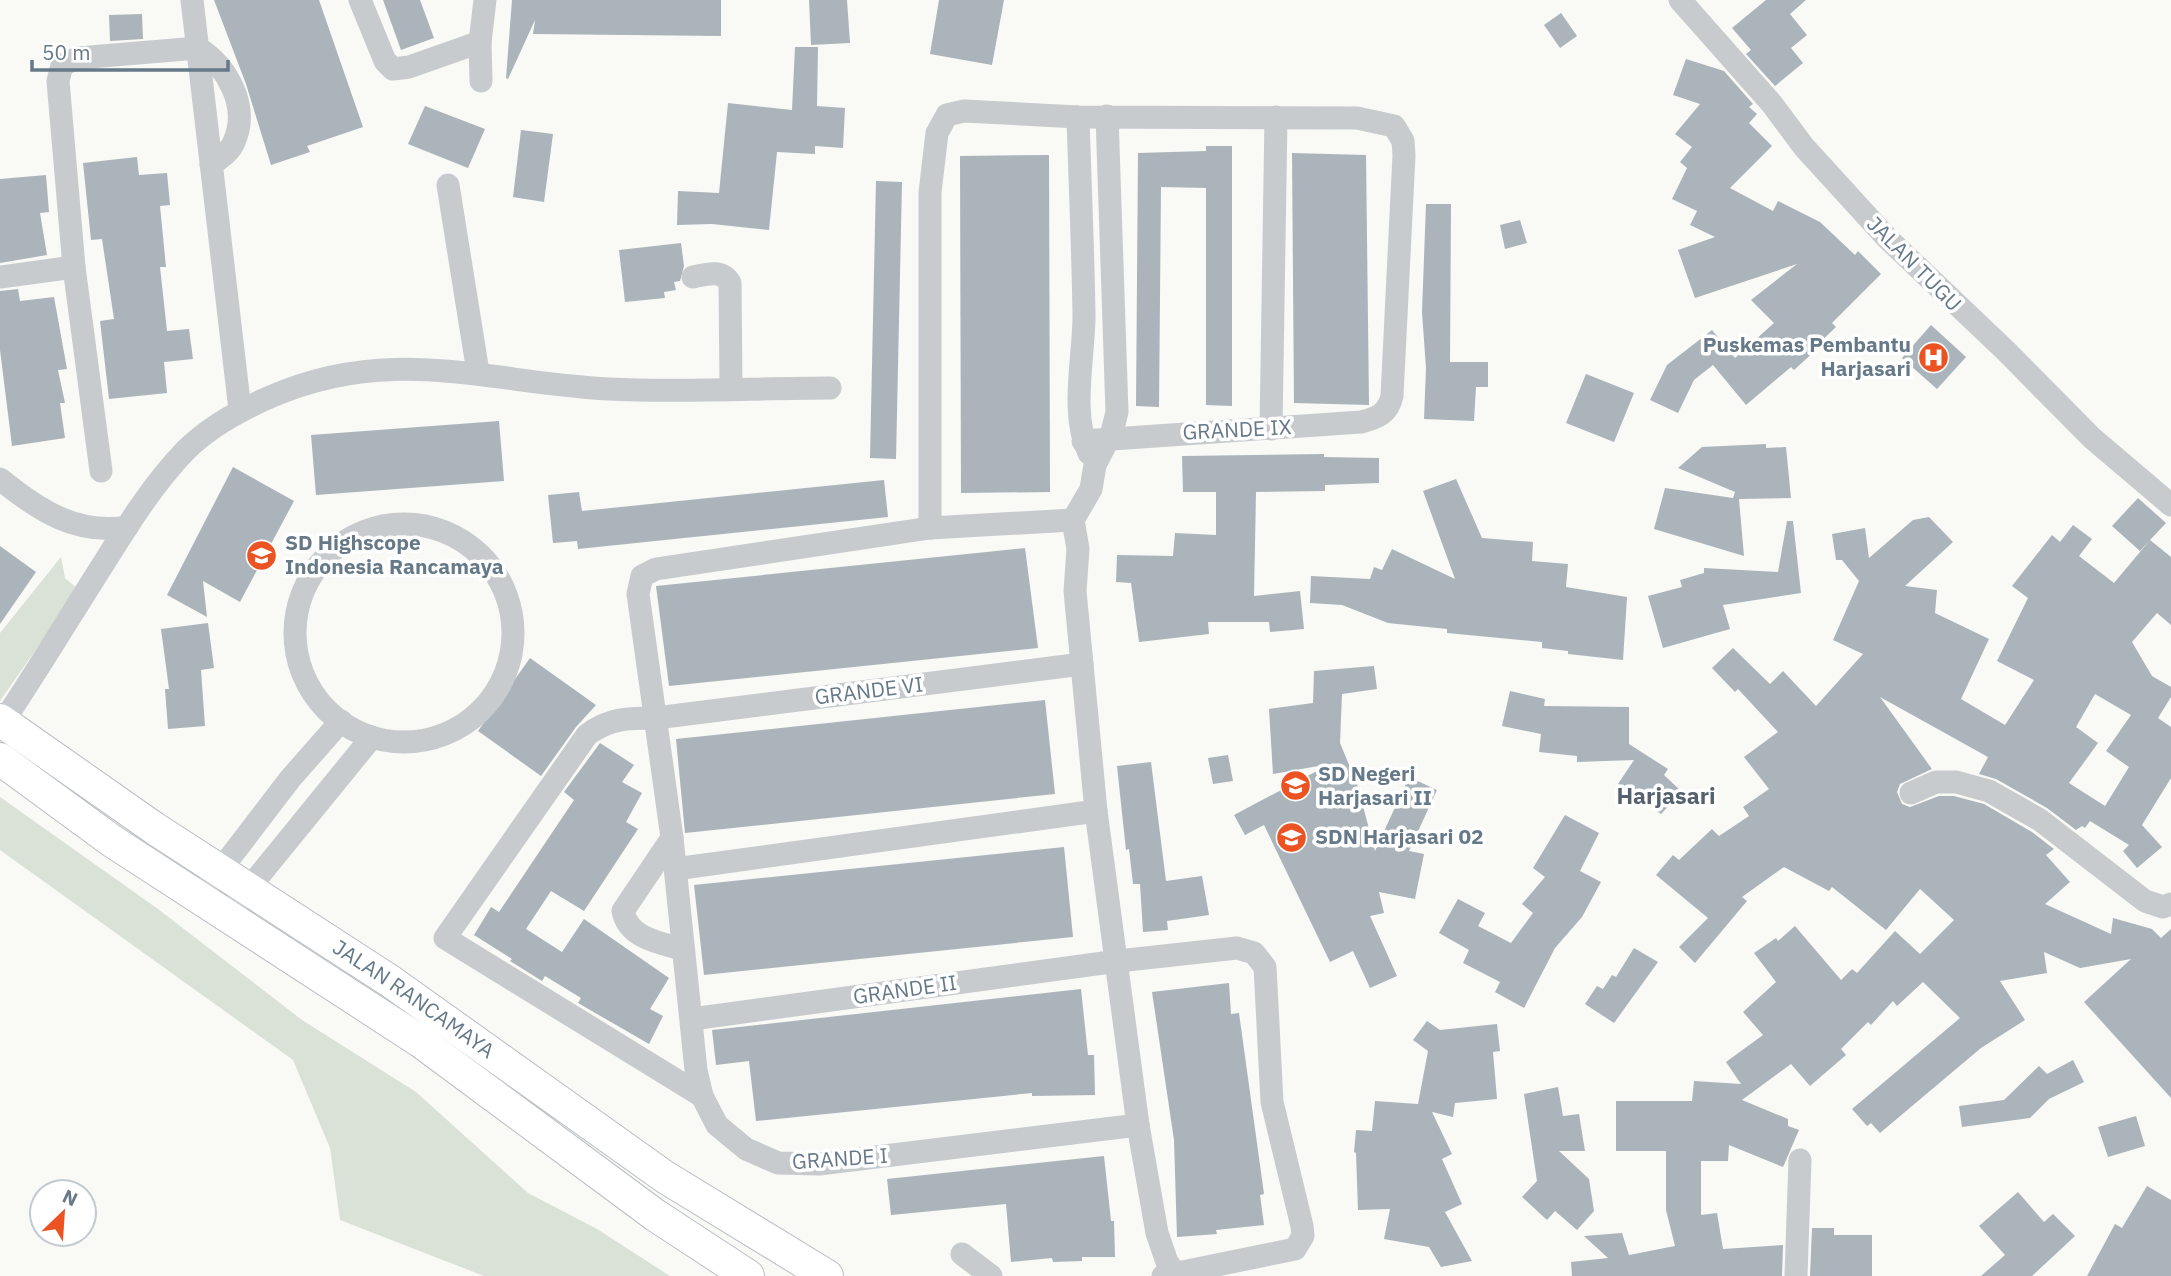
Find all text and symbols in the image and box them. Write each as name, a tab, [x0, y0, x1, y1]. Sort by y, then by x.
scale bar	[32, 28, 228, 72]
text: 50 m	[42, 38, 91, 66]
street label: JALAN TUGU	[1861, 210, 1968, 317]
place label: Puskemas Pembantu Harjasari	[1703, 330, 1911, 382]
hospital icon: Puskemas Pembantu Harjasari	[1917, 340, 1951, 374]
street label: GRANDE IX	[1182, 412, 1292, 446]
place label: SD Highscope Indonesia Rancamaya	[285, 528, 504, 580]
school or university icon: SD Highscope Indonesia Rancamaya	[245, 538, 279, 572]
street label: GRANDE VI	[813, 669, 925, 711]
place label: SD Negeri Harjasari II	[1318, 759, 1432, 811]
school or university icon: SD Negeri Harjasari II	[1278, 769, 1312, 803]
district label: Harjasari	[1616, 780, 1716, 810]
school or university icon: SDN Harjasari 02	[1275, 820, 1309, 854]
place label: SDN Harjasari 02	[1315, 822, 1484, 850]
street label: JALAN RANCAMAYA	[328, 933, 501, 1064]
street label: GRANDE II	[851, 968, 959, 1010]
street label: GRANDE I	[791, 1141, 889, 1175]
north arrow	[28, 1178, 98, 1248]
text: N	[59, 1184, 81, 1211]

